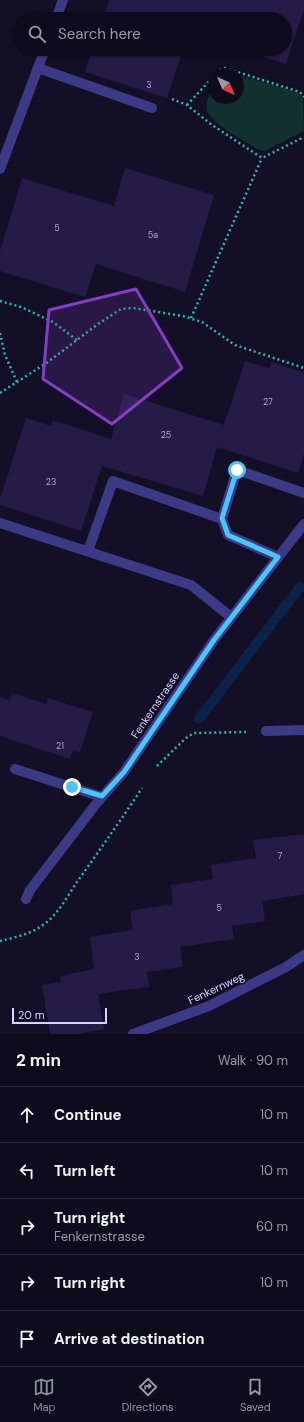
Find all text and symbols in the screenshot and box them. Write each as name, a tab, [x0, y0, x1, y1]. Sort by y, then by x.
search box	[12, 12, 292, 56]
icon: search	[26, 23, 48, 45]
text: Search here	[58, 24, 141, 44]
north arrow	[208, 68, 244, 104]
house number: 3	[146, 79, 152, 91]
house number: 5	[54, 222, 60, 234]
house number: 5a	[148, 229, 158, 241]
house number: 27	[263, 396, 273, 408]
house number: 25	[161, 429, 171, 441]
route start	[228, 461, 246, 479]
house number: 23	[46, 476, 56, 488]
street label: Fenkernstrasse	[128, 669, 182, 741]
house number: 21	[56, 740, 64, 752]
route end	[63, 778, 81, 796]
house number: 7	[278, 850, 283, 862]
house number: 5	[216, 902, 222, 914]
house number: 3	[134, 951, 140, 963]
street label: Fenkernweg	[186, 969, 246, 1007]
scale bar	[12, 1006, 107, 1025]
text: 20 m	[18, 1008, 44, 1022]
text: 2 min	[16, 1049, 61, 1071]
text: Walk · 90 m	[218, 1052, 288, 1069]
icon: ahead	[16, 1104, 38, 1126]
text: Continue	[54, 1105, 122, 1125]
text: 10 m	[260, 1106, 288, 1123]
icon: left	[16, 1160, 38, 1182]
text: Turn left	[54, 1161, 115, 1181]
text: 10 m	[260, 1162, 288, 1179]
text: Turn right	[54, 1208, 125, 1228]
icon: right	[16, 1216, 38, 1238]
text: 60 m	[256, 1218, 288, 1235]
text: Fenkernstrasse	[54, 1228, 145, 1245]
icon: right	[16, 1272, 38, 1294]
text: Turn right	[54, 1273, 125, 1293]
text: 10 m	[260, 1274, 288, 1291]
icon: arrive	[16, 1328, 38, 1350]
text: Arrive at destination	[54, 1329, 205, 1349]
tab: Map	[33, 1376, 55, 1414]
tab: Directions	[122, 1376, 174, 1414]
tab: Saved	[240, 1376, 271, 1414]

